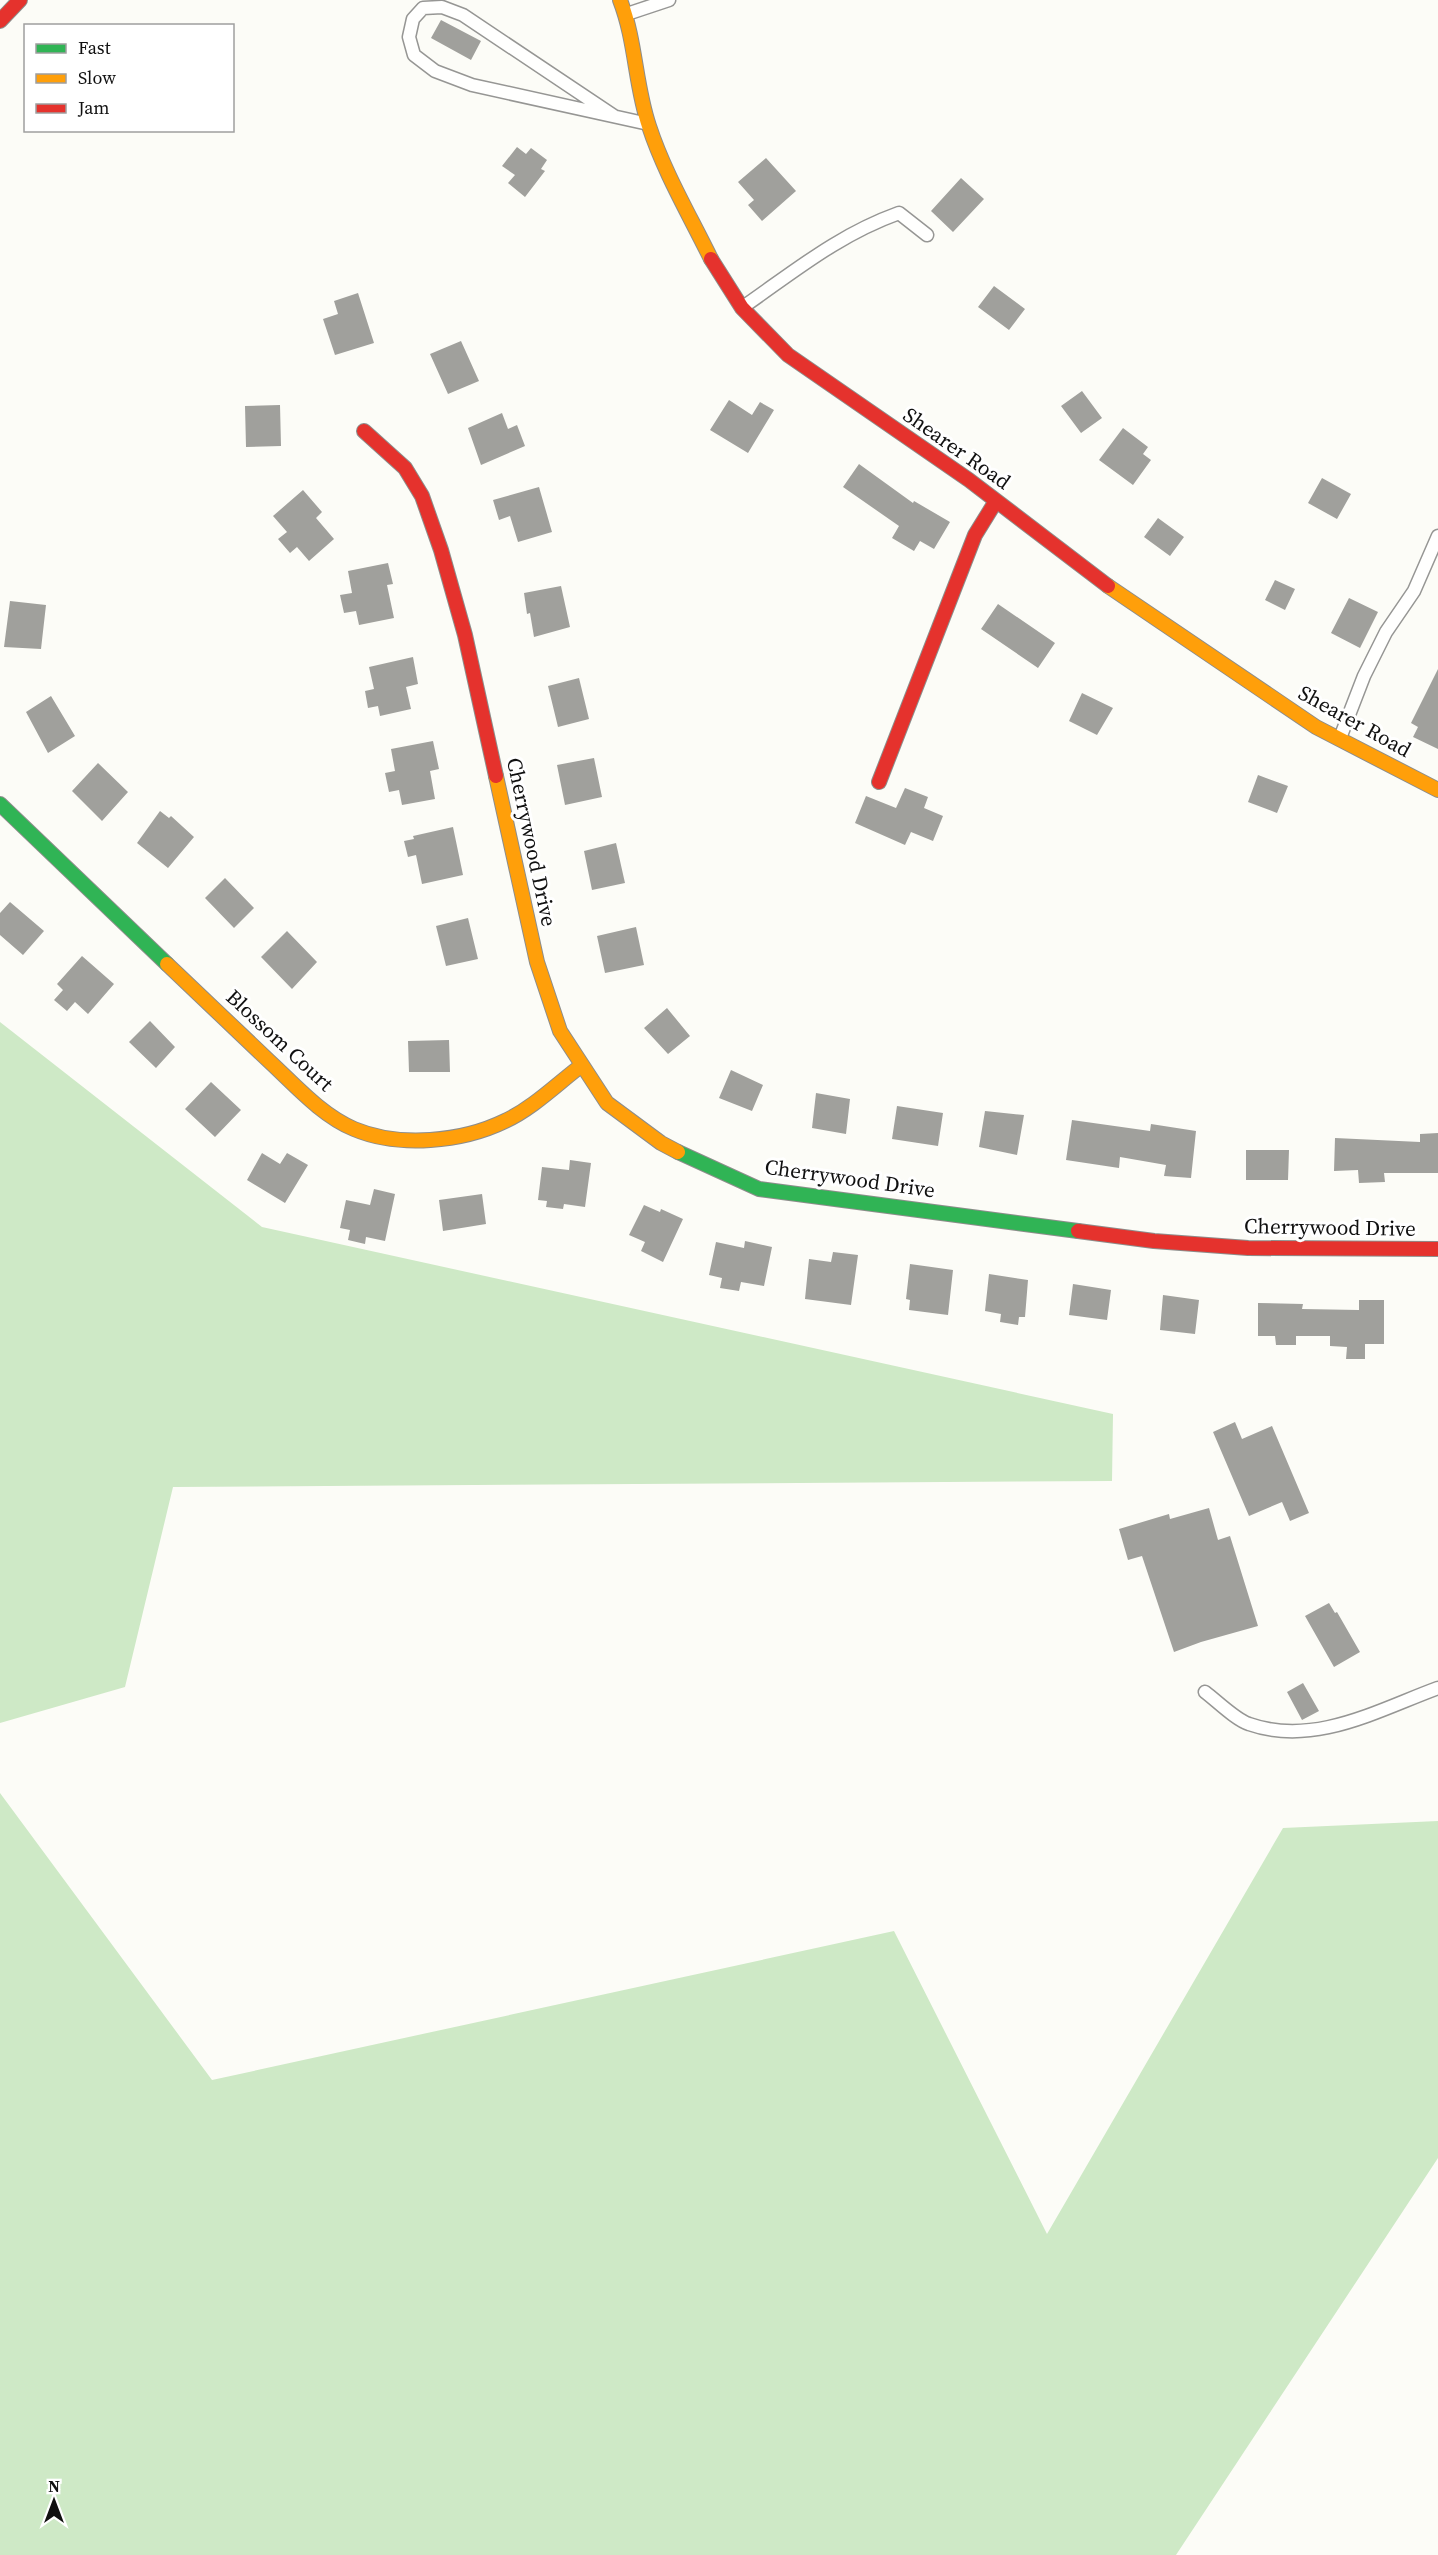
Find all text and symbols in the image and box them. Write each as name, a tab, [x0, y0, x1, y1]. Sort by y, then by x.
legend	[24, 24, 234, 132]
text: Fast	[78, 35, 111, 60]
text: Slow	[78, 65, 116, 90]
text: Jam	[77, 95, 110, 120]
street label: Shearer Road	[897, 400, 1017, 496]
street label: Shearer Road	[1293, 678, 1417, 764]
street label: Cherrywood Drive	[500, 755, 564, 929]
street label: Blossom Court	[220, 983, 340, 1098]
street label: Cherrywood Drive	[763, 1152, 937, 1204]
street label: Cherrywood Drive	[1244, 1211, 1416, 1243]
north arrow	[24, 2471, 84, 2531]
text: N	[48, 2475, 60, 2497]

